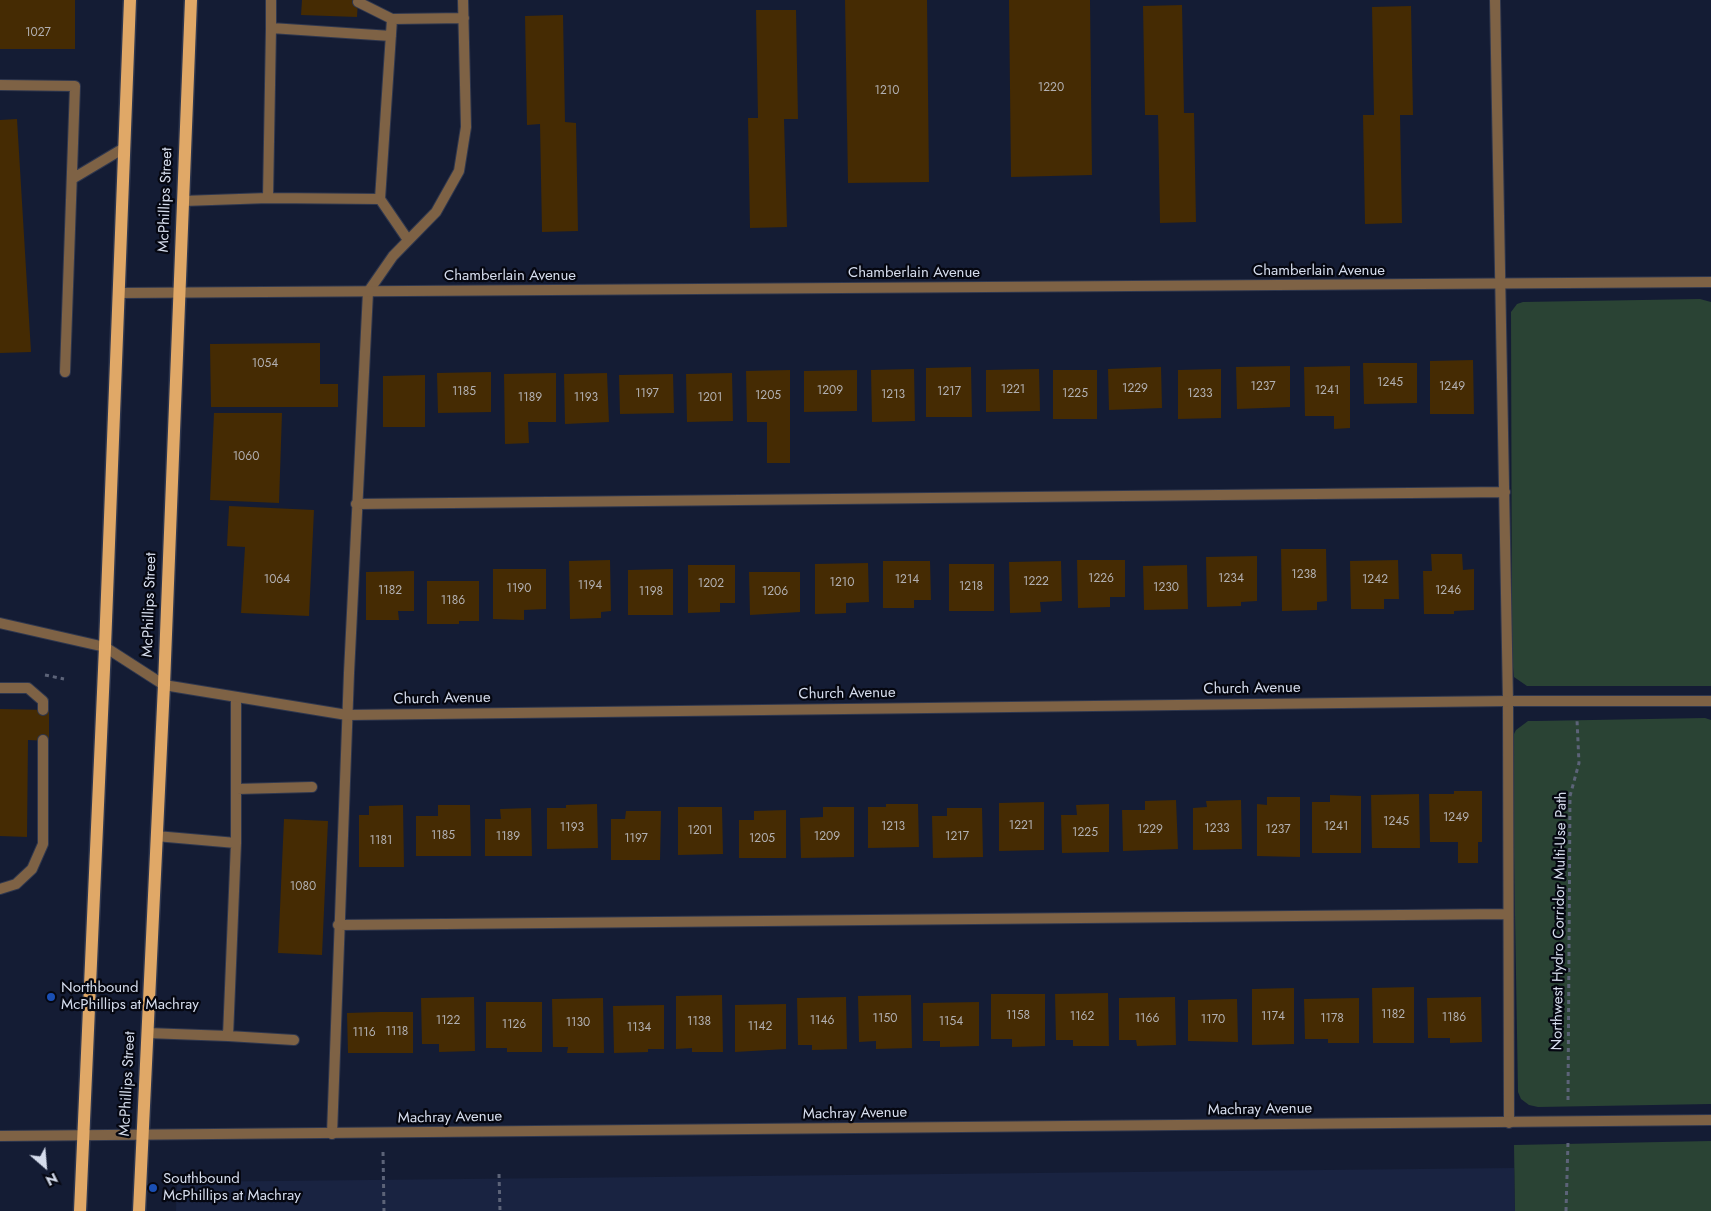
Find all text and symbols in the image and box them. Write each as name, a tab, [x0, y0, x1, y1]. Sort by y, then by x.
house number: 1027	[25, 26, 51, 40]
house number: 1220	[1038, 81, 1064, 95]
house number: 1210	[875, 84, 899, 98]
street label: McPhillips Street	[155, 147, 177, 253]
street label: Chamberlain Avenue	[1253, 262, 1385, 280]
street label: Chamberlain Avenue	[848, 264, 980, 282]
street label: Chamberlain Avenue	[444, 267, 576, 285]
house number: 1054	[252, 357, 278, 371]
house number: 1245	[1377, 376, 1403, 390]
house number: 1237	[1251, 380, 1275, 394]
house number: 1249	[1439, 380, 1465, 394]
house number: 1229	[1122, 382, 1148, 396]
house number: 1221	[1001, 383, 1025, 397]
house number: 1209	[817, 384, 843, 398]
house number: 1241	[1315, 384, 1339, 398]
house number: 1185	[452, 385, 476, 399]
house number: 1217	[937, 385, 961, 399]
house number: 1197	[635, 387, 659, 401]
house number: 1225	[1062, 387, 1088, 401]
house number: 1233	[1187, 387, 1213, 401]
house number: 1213	[881, 388, 905, 402]
house number: 1205	[755, 389, 781, 403]
house number: 1189	[518, 391, 542, 405]
house number: 1193	[574, 391, 598, 405]
house number: 1201	[698, 391, 722, 405]
house number: 1060	[233, 450, 259, 464]
street label: McPhillips Street	[139, 552, 161, 658]
house number: 1238	[1291, 568, 1317, 582]
house number: 1226	[1088, 572, 1114, 586]
house number: 1234	[1218, 572, 1244, 586]
house number: 1064	[264, 573, 290, 587]
house number: 1214	[895, 573, 919, 587]
house number: 1242	[1362, 573, 1388, 587]
house number: 1222	[1023, 575, 1049, 589]
house number: 1210	[830, 576, 854, 590]
house number: 1202	[698, 577, 724, 591]
house number: 1194	[578, 579, 602, 593]
house number: 1218	[959, 580, 983, 594]
house number: 1230	[1153, 581, 1179, 595]
house number: 1190	[507, 582, 531, 596]
house number: 1182	[378, 584, 402, 598]
house number: 1246	[1435, 584, 1461, 598]
house number: 1198	[639, 585, 663, 599]
house number: 1206	[762, 585, 788, 599]
house number: 1186	[441, 594, 465, 608]
street label: Church Avenue	[1203, 679, 1301, 699]
street label: Church Avenue	[798, 684, 896, 704]
street label: Church Avenue	[393, 689, 491, 709]
street label: Northwest Hydro Corridor Multi-Use Path	[1549, 791, 1571, 1051]
house number: 1249	[1443, 811, 1469, 825]
house number: 1245	[1383, 815, 1409, 829]
house number: 1221	[1009, 819, 1033, 833]
house number: 1213	[881, 820, 905, 834]
house number: 1241	[1324, 820, 1348, 834]
house number: 1193	[560, 821, 584, 835]
house number: 1233	[1204, 822, 1230, 836]
house number: 1229	[1137, 823, 1163, 837]
house number: 1237	[1266, 823, 1290, 837]
house number: 1201	[688, 824, 712, 838]
house number: 1225	[1072, 826, 1098, 840]
house number: 1185	[431, 829, 455, 843]
house number: 1189	[496, 830, 520, 844]
house number: 1209	[814, 830, 840, 844]
house number: 1217	[945, 830, 969, 844]
house number: 1197	[624, 832, 648, 846]
house number: 1205	[749, 832, 775, 846]
house number: 1181	[370, 834, 392, 848]
house number: 1080	[290, 880, 316, 894]
place label: Northbound McPhillips at Machray	[61, 979, 199, 1014]
marker: Northbound McPhillips at Machray	[45, 991, 57, 1003]
house number: 1182	[1381, 1008, 1405, 1022]
house number: 1158	[1006, 1009, 1030, 1023]
house number: 1162	[1070, 1010, 1094, 1024]
house number: 1174	[1261, 1010, 1285, 1024]
house number: 1186	[1442, 1011, 1466, 1025]
house number: 1150	[873, 1012, 897, 1026]
house number: 1166	[1135, 1012, 1159, 1026]
house number: 1178	[1320, 1012, 1344, 1026]
house number: 1170	[1201, 1013, 1225, 1027]
house number: 1122	[436, 1014, 460, 1028]
house number: 1146	[810, 1014, 834, 1028]
house number: 1138	[687, 1015, 711, 1029]
house number: 1154	[939, 1015, 963, 1029]
house number: 1130	[566, 1016, 590, 1030]
house number: 1126	[502, 1018, 526, 1032]
house number: 1142	[748, 1020, 772, 1034]
house number: 1134	[627, 1021, 651, 1035]
house number: 1118	[386, 1025, 408, 1039]
house number: 1116	[352, 1026, 376, 1040]
street label: McPhillips Street	[116, 1031, 140, 1137]
street label: Machray Avenue	[1208, 1100, 1312, 1120]
street label: Machray Avenue	[803, 1104, 907, 1124]
street label: Machray Avenue	[398, 1108, 502, 1128]
north arrow	[20, 1141, 70, 1191]
text: N	[42, 1168, 61, 1191]
place label: Southbound McPhillips at Machray	[163, 1170, 301, 1205]
marker: Southbound McPhillips at Machray	[147, 1182, 159, 1194]

